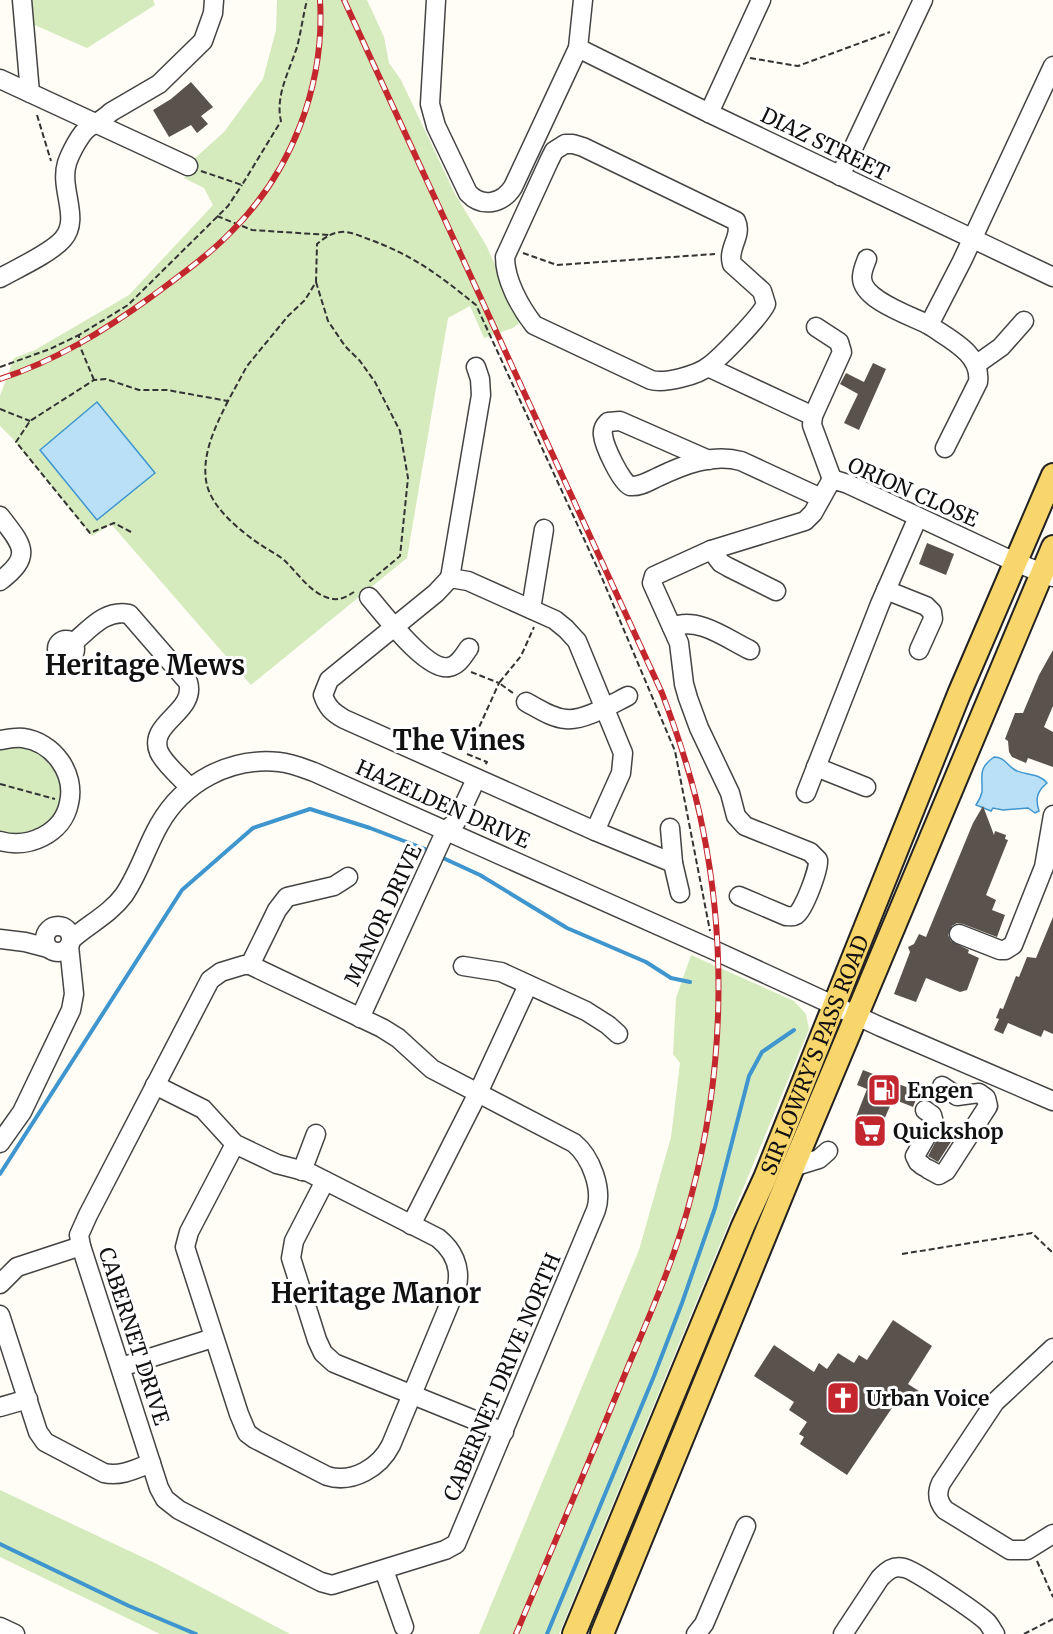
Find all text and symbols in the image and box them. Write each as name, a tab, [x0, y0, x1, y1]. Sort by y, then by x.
street label: DIAZ STREET	[756, 101, 894, 187]
street label: ORION CLOSE	[844, 451, 983, 533]
district label: Heritage Mews	[45, 648, 245, 682]
district label: The Vines	[393, 723, 525, 757]
street label: HAZELDEN DRIVE	[352, 754, 535, 855]
street label: MANOR DRIVE	[339, 840, 428, 990]
street label: SIR LOWRY'S PASS ROAD	[754, 931, 875, 1179]
fuel station icon: Engen	[866, 1072, 902, 1108]
place label: Engen	[907, 1077, 973, 1104]
supermarket icon: Quickshop	[852, 1113, 888, 1149]
place label: Quickshop	[893, 1118, 1004, 1145]
street label: CABERNET DRIVE	[93, 1244, 176, 1429]
street label: CABERNET DRIVE NORTH	[437, 1249, 567, 1505]
district label: Heritage Manor	[271, 1276, 481, 1310]
church icon: Urban Voice	[825, 1380, 861, 1416]
place label: Urban Voice	[866, 1385, 989, 1412]

